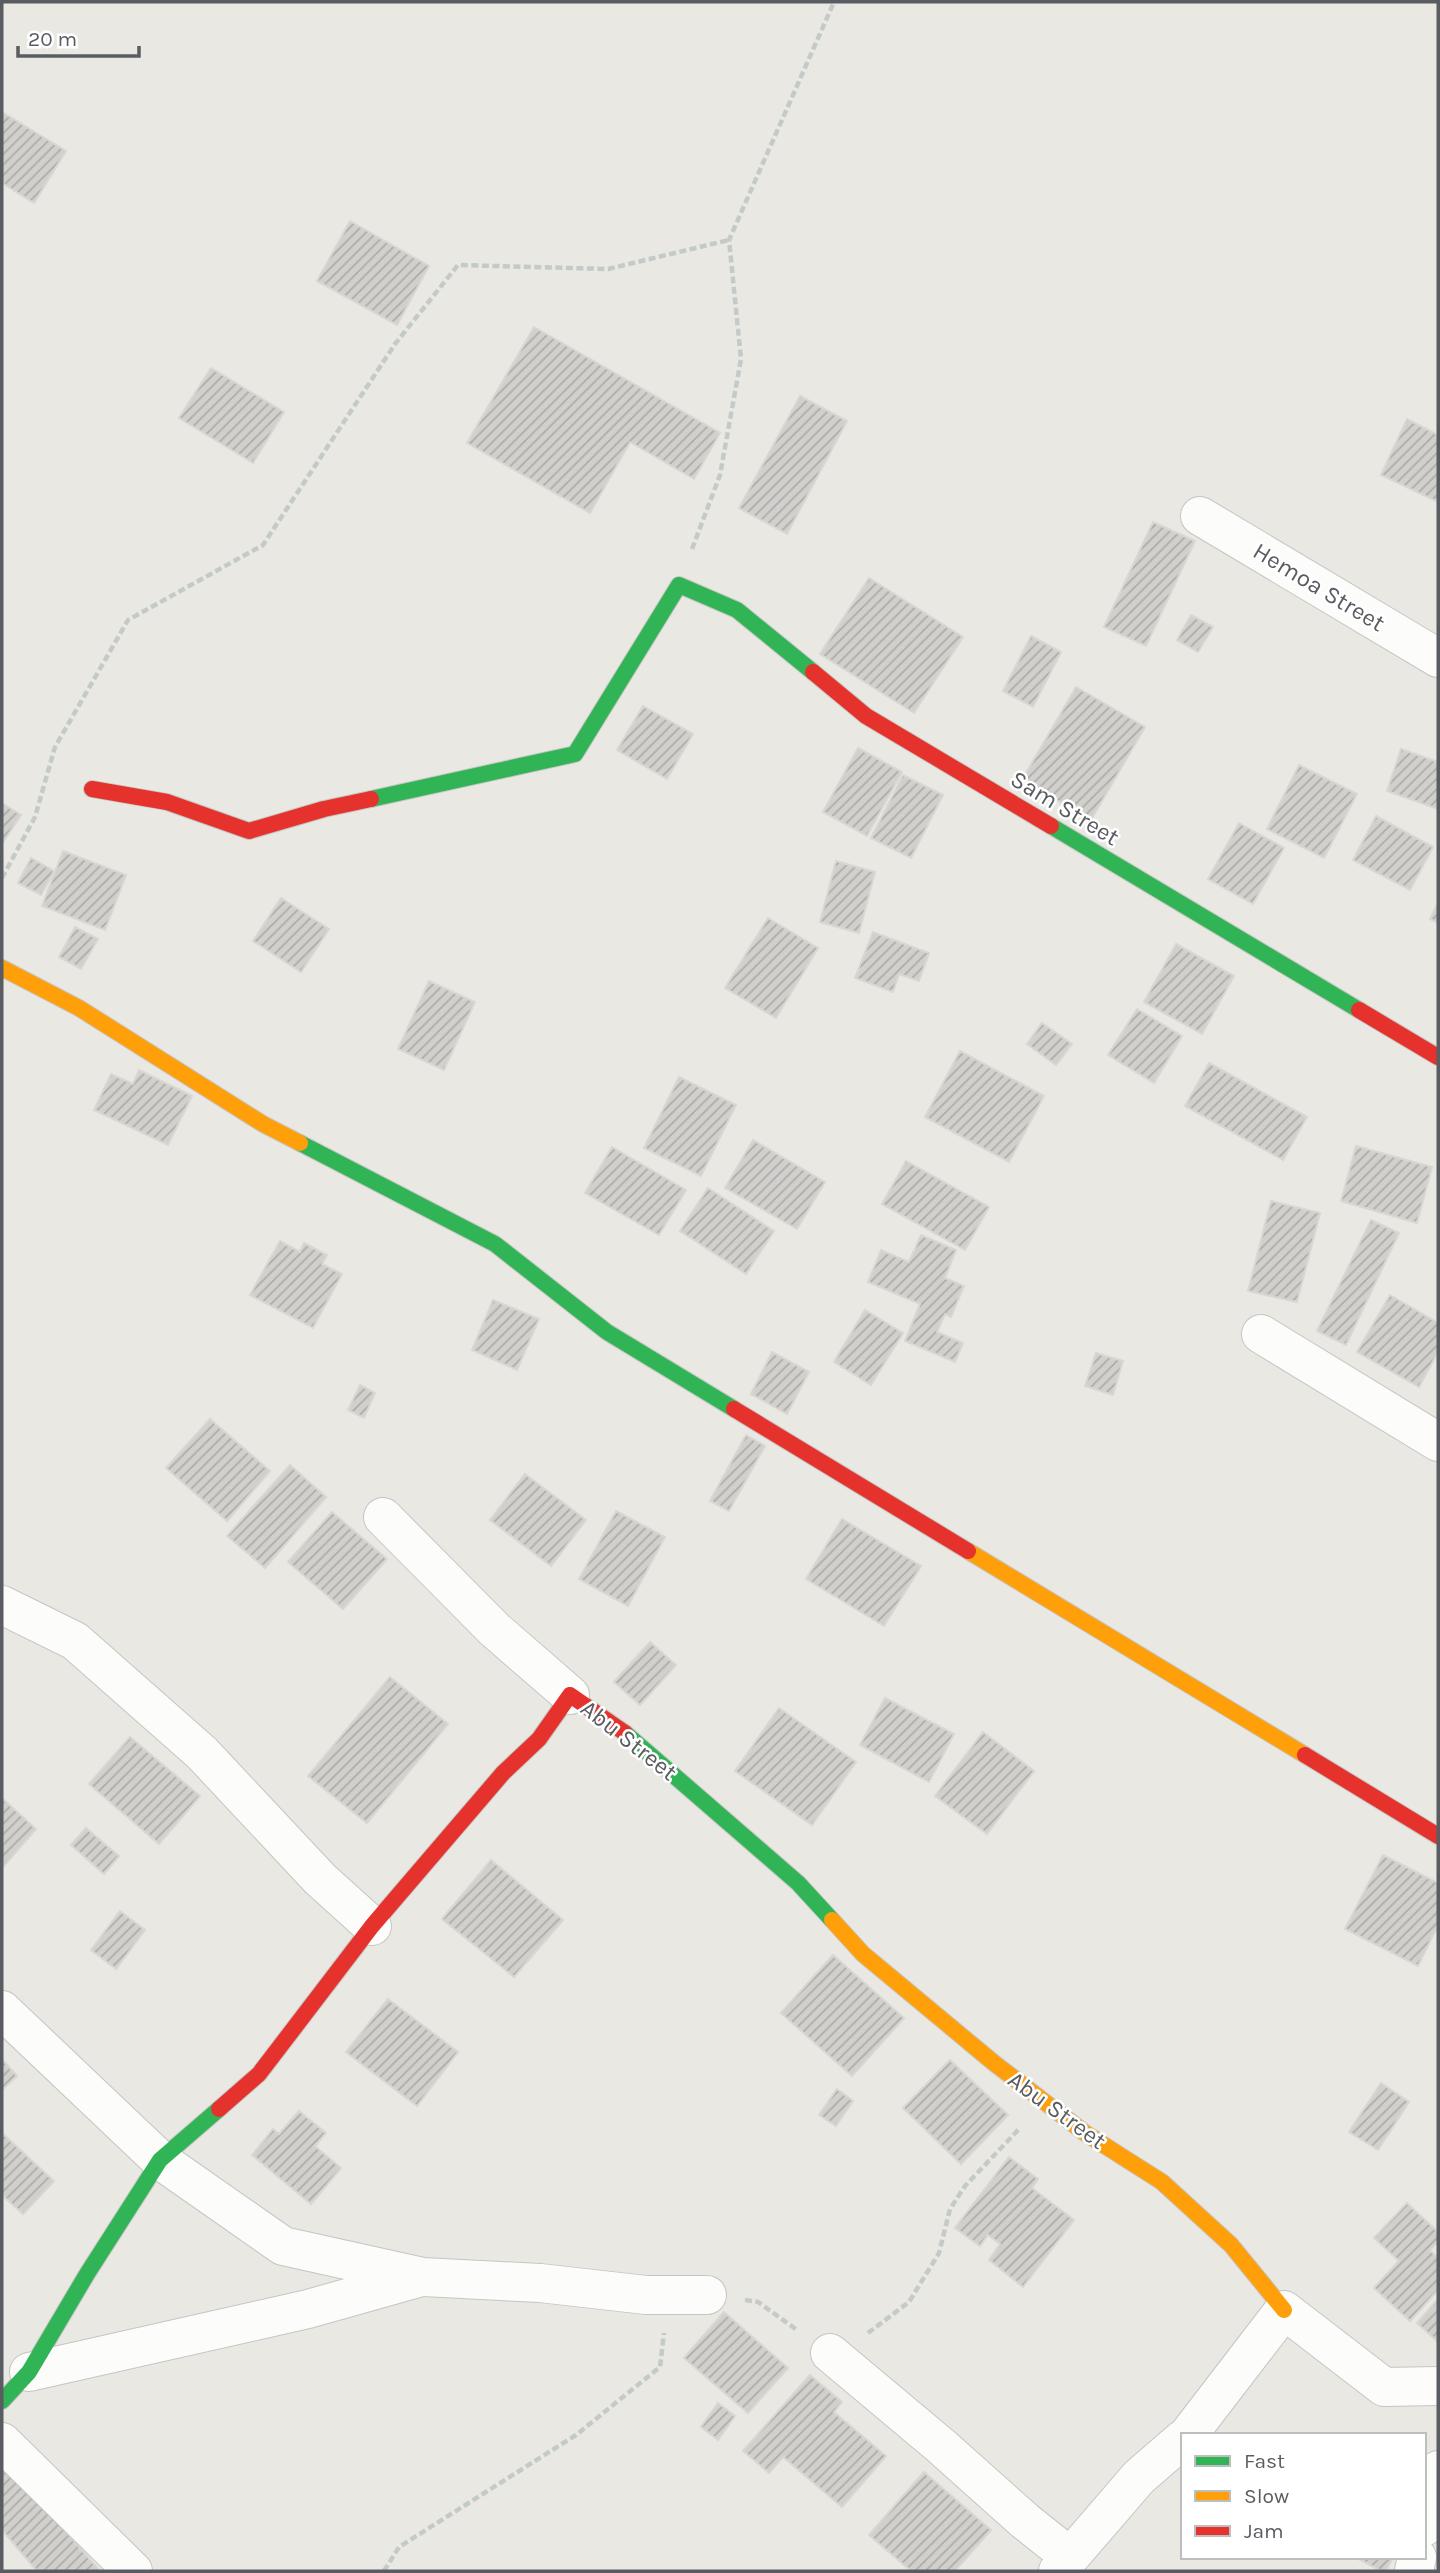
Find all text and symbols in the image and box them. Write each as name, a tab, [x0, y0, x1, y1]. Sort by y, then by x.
scale bar	[18, 14, 138, 58]
text: 20 m	[28, 27, 77, 51]
street label: Hemoa Street	[1248, 537, 1390, 637]
street label: Sam Street	[1006, 765, 1124, 851]
street label: Abu Street	[575, 1694, 683, 1786]
street label: Abu Street	[1003, 2065, 1111, 2155]
legend	[1181, 2433, 1426, 2559]
text: Fast	[1244, 2449, 1285, 2473]
text: Slow	[1244, 2484, 1289, 2508]
text: Jam	[1244, 2519, 1284, 2543]

